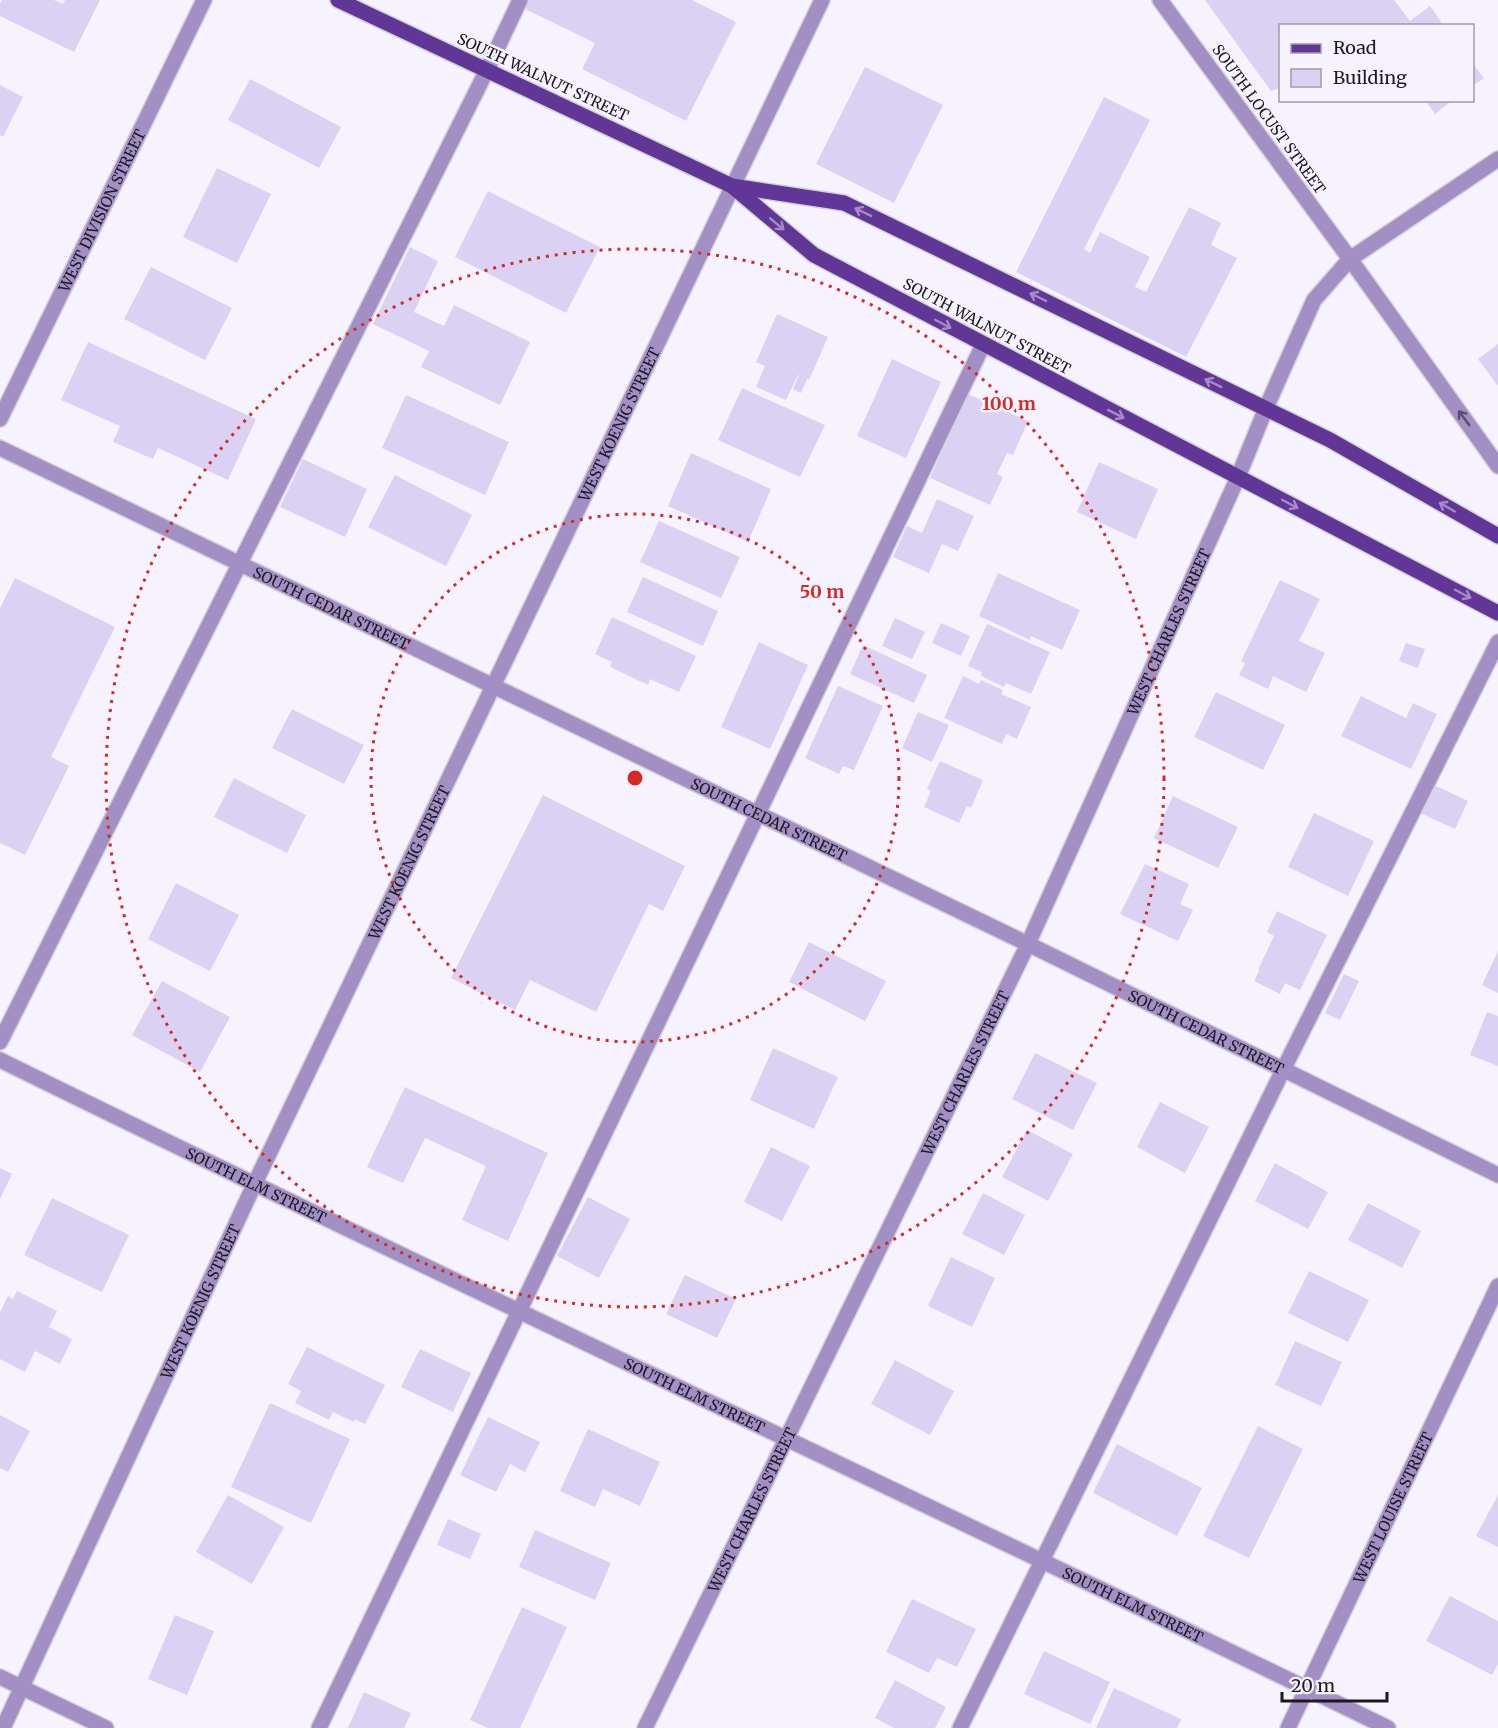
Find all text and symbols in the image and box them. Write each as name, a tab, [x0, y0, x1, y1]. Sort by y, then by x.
legend	[1279, 24, 1474, 102]
street label: SOUTH WALNUT STREET	[454, 29, 632, 125]
text: Road	[1333, 36, 1377, 59]
street label: SOUTH LOCUST STREET	[1208, 40, 1330, 198]
text: Building	[1333, 66, 1407, 89]
street label: WEST DIVISION STREET	[53, 125, 149, 296]
one-way arrow	[854, 205, 872, 217]
one-way arrow	[769, 217, 785, 230]
street label: SOUTH WALNUT STREET	[900, 274, 1075, 379]
one-way arrow	[1029, 291, 1047, 303]
one-way arrow	[934, 318, 951, 330]
street label: WEST KOENIG STREET	[573, 344, 664, 505]
one-way arrow	[1205, 376, 1223, 388]
text: 100 m	[982, 392, 1036, 415]
one-way arrow	[1107, 408, 1125, 420]
one-way arrow	[1458, 411, 1470, 427]
one-way arrow	[1281, 499, 1299, 510]
one-way arrow	[1439, 501, 1456, 513]
street label: WEST CHARLES STREET	[1122, 545, 1214, 719]
street label: SOUTH CEDAR STREET	[250, 562, 413, 654]
text: 50 m	[800, 580, 844, 603]
one-way arrow	[1454, 589, 1472, 601]
centre of rings	[625, 768, 645, 788]
street label: SOUTH CEDAR STREET	[688, 773, 851, 865]
street label: WEST KOENIG STREET	[363, 782, 454, 943]
street label: SOUTH CEDAR STREET	[1125, 985, 1288, 1078]
street label: WEST CHARLES STREET	[916, 987, 1013, 1159]
street label: SOUTH ELM STREET	[183, 1143, 330, 1227]
street label: WEST KOENIG STREET	[156, 1220, 244, 1383]
street label: SOUTH ELM STREET	[621, 1353, 769, 1437]
street label: WEST CHARLES STREET	[703, 1424, 800, 1596]
street label: WEST LOUISE STREET	[1348, 1429, 1437, 1587]
street label: SOUTH ELM STREET	[1059, 1563, 1207, 1647]
scale bar	[1282, 1665, 1387, 1703]
text: 20 m	[1291, 1674, 1335, 1697]

